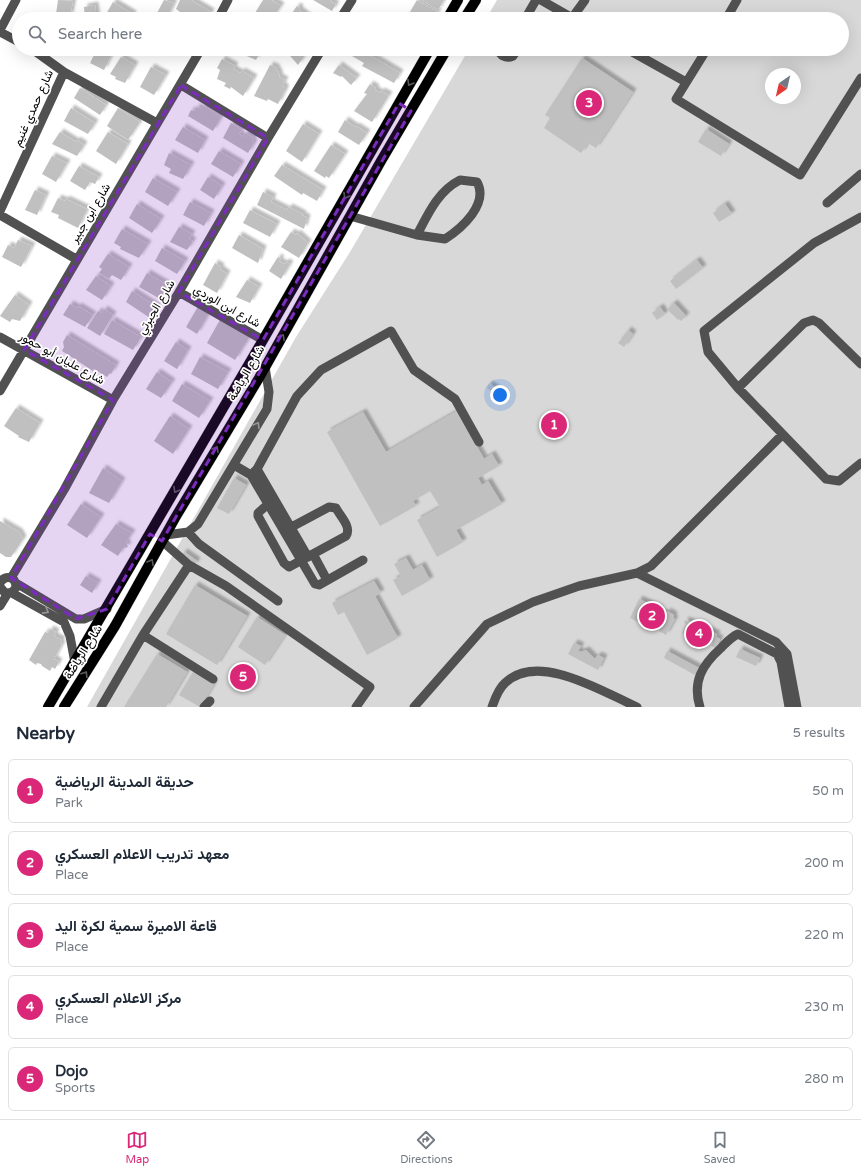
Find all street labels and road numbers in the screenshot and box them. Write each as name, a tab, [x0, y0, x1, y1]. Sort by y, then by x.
street label: شارع حمدي غنيم	[10, 68, 59, 150]
street label: شارع ابن جبير	[66, 181, 115, 247]
street label: شارع الجبرتي	[134, 277, 180, 338]
street label: شارع ابن الوردي	[190, 282, 263, 333]
street label: شارع عليان أبو حمور	[15, 328, 107, 389]
street label: شارع الرياضة	[225, 343, 269, 404]
street label: شارع الرياضة	[61, 622, 107, 683]

